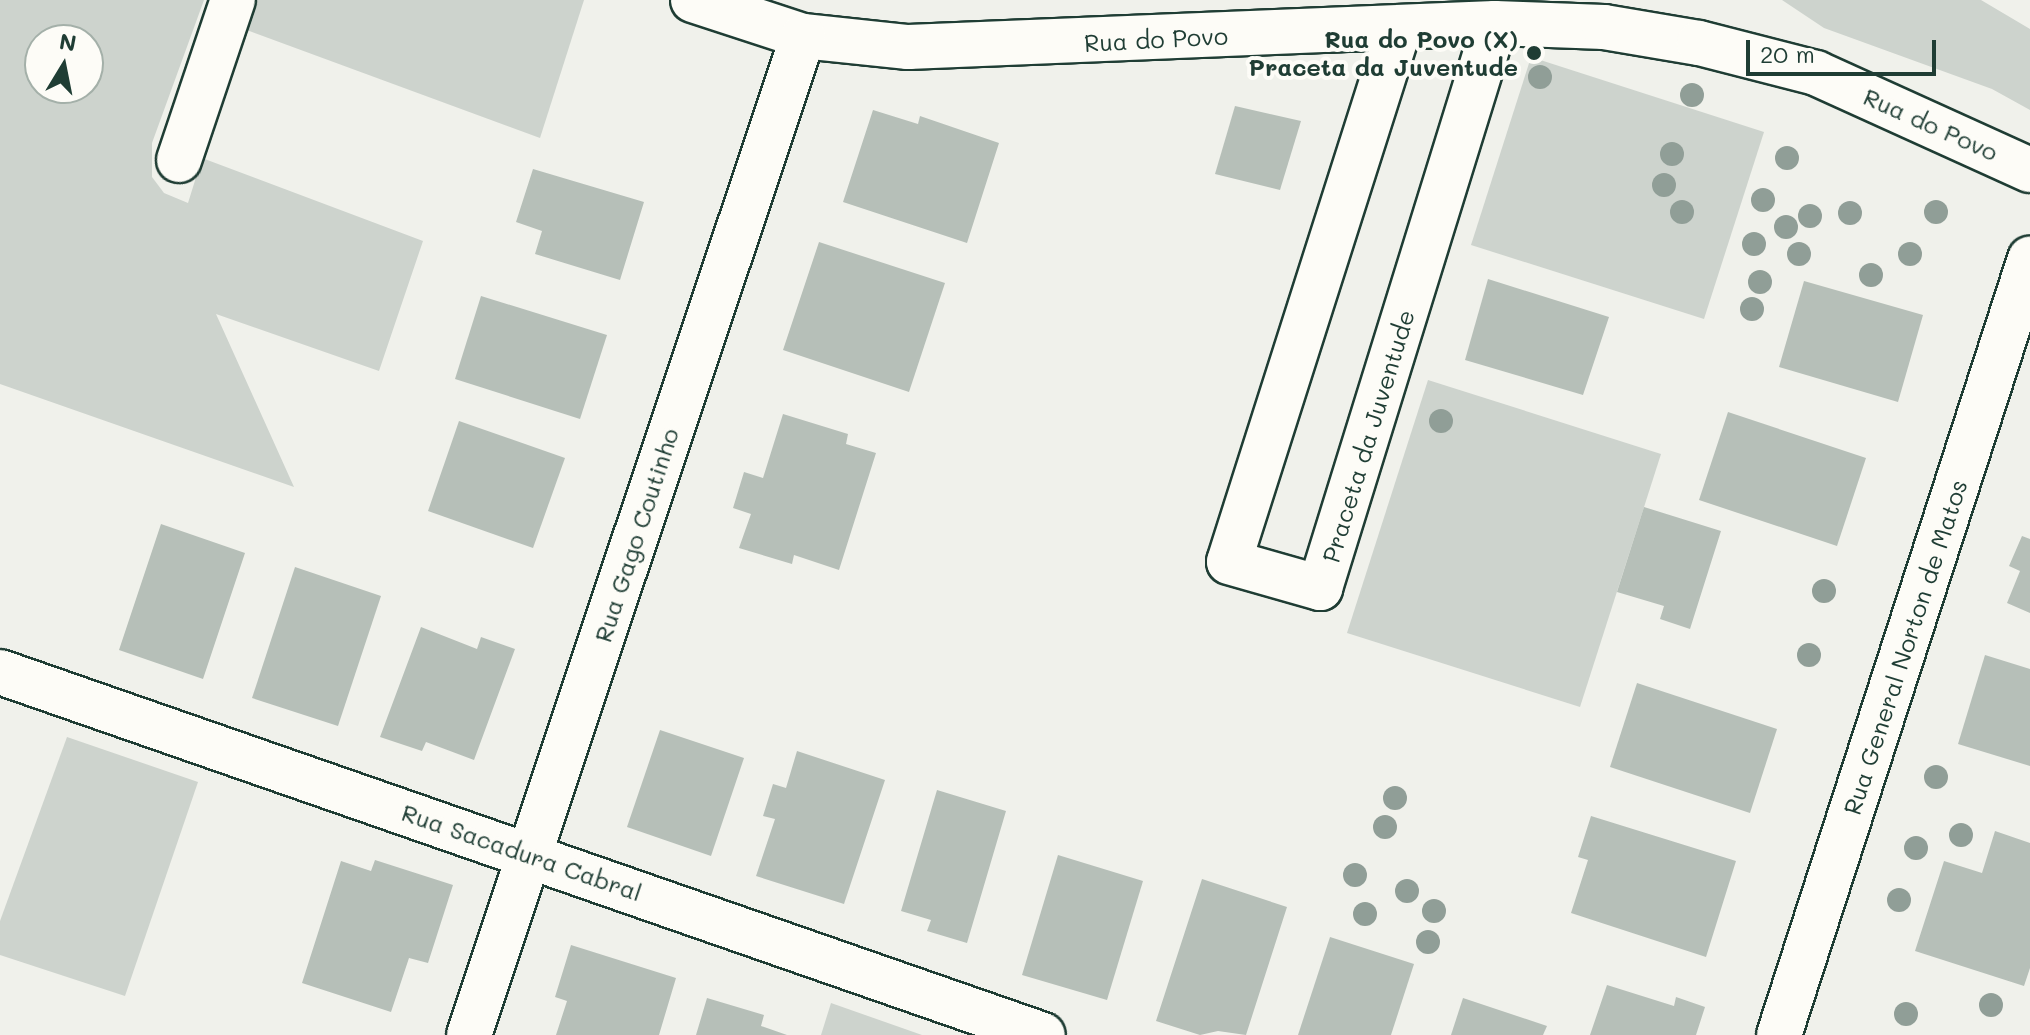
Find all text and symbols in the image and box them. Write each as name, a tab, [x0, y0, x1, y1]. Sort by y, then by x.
street label: Rua do Povo	[1083, 21, 1229, 57]
north arrow	[24, 24, 104, 104]
scale bar	[1750, 24, 1940, 74]
place label: Rua do Povo (X) Praceta da Juventude	[1249, 25, 1518, 81]
text: N	[57, 26, 79, 58]
text: 20 m	[1760, 38, 1815, 69]
marker: Rua do Povo (X) Praceta da Juventude	[1525, 44, 1543, 62]
street label: Rua do Povo	[1859, 82, 2003, 166]
street label: Praceta da Juventude	[1316, 306, 1420, 566]
street label: Rua Gago Coutinho	[588, 424, 684, 646]
street label: Rua General Norton de Matos	[1837, 476, 1973, 818]
street label: Rua Sacadura Cabral	[398, 797, 646, 907]

